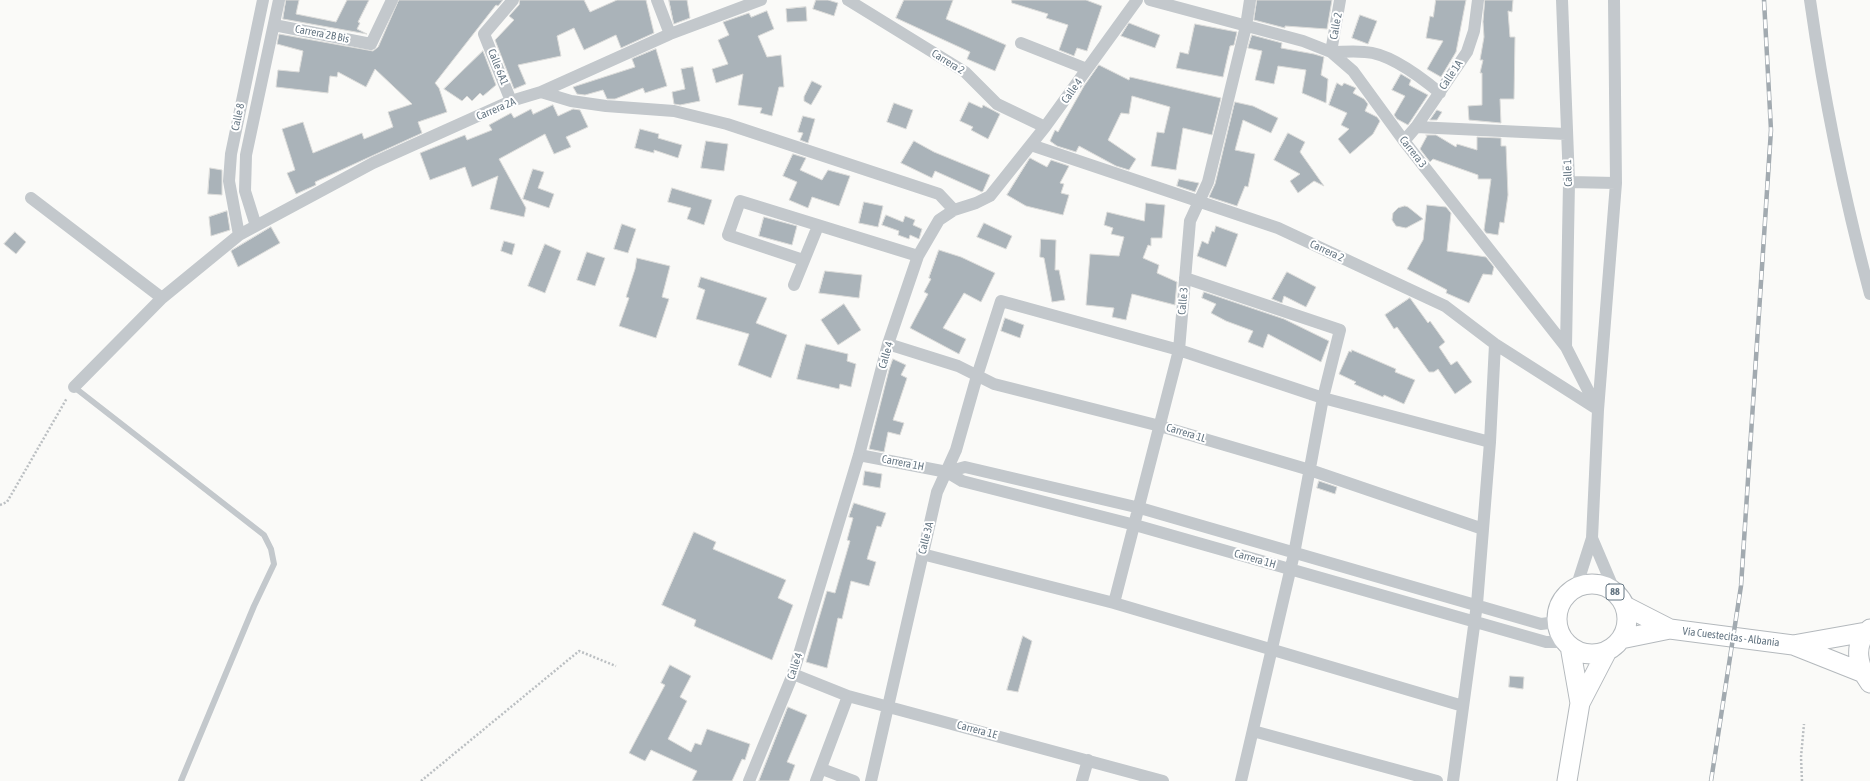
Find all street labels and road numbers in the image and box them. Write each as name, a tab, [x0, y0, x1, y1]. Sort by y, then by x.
street label: Calle 2	[1327, 11, 1345, 41]
street label: Carrera 2B Bis	[294, 22, 350, 46]
street label: Calle 6A1	[485, 47, 511, 87]
street label: Carrera 2	[929, 47, 967, 77]
street label: Calle 1A	[1436, 58, 1466, 92]
street label: Calle 4	[1059, 76, 1085, 106]
street label: Carrera 2A	[474, 95, 518, 123]
street label: Calle 8	[229, 102, 247, 132]
street label: Carrera 3	[1397, 134, 1429, 170]
street label: Calle 1	[1561, 159, 1575, 187]
street label: Carrera 2	[1308, 237, 1346, 265]
street label: Calle 3	[1175, 287, 1191, 315]
street label: Calle 4	[876, 340, 896, 370]
street label: Carrera 1L	[1165, 421, 1207, 445]
street label: Carrera 1H	[881, 452, 925, 474]
street label: Calle 3A	[916, 520, 936, 556]
street label: Carrera 1H	[1233, 547, 1277, 571]
road number: 88	[1606, 584, 1624, 600]
street label: Vía Cuestecitas - Albania	[1682, 624, 1780, 650]
street label: Calle 4	[784, 651, 806, 681]
street label: Carrera 1E	[955, 718, 999, 742]

